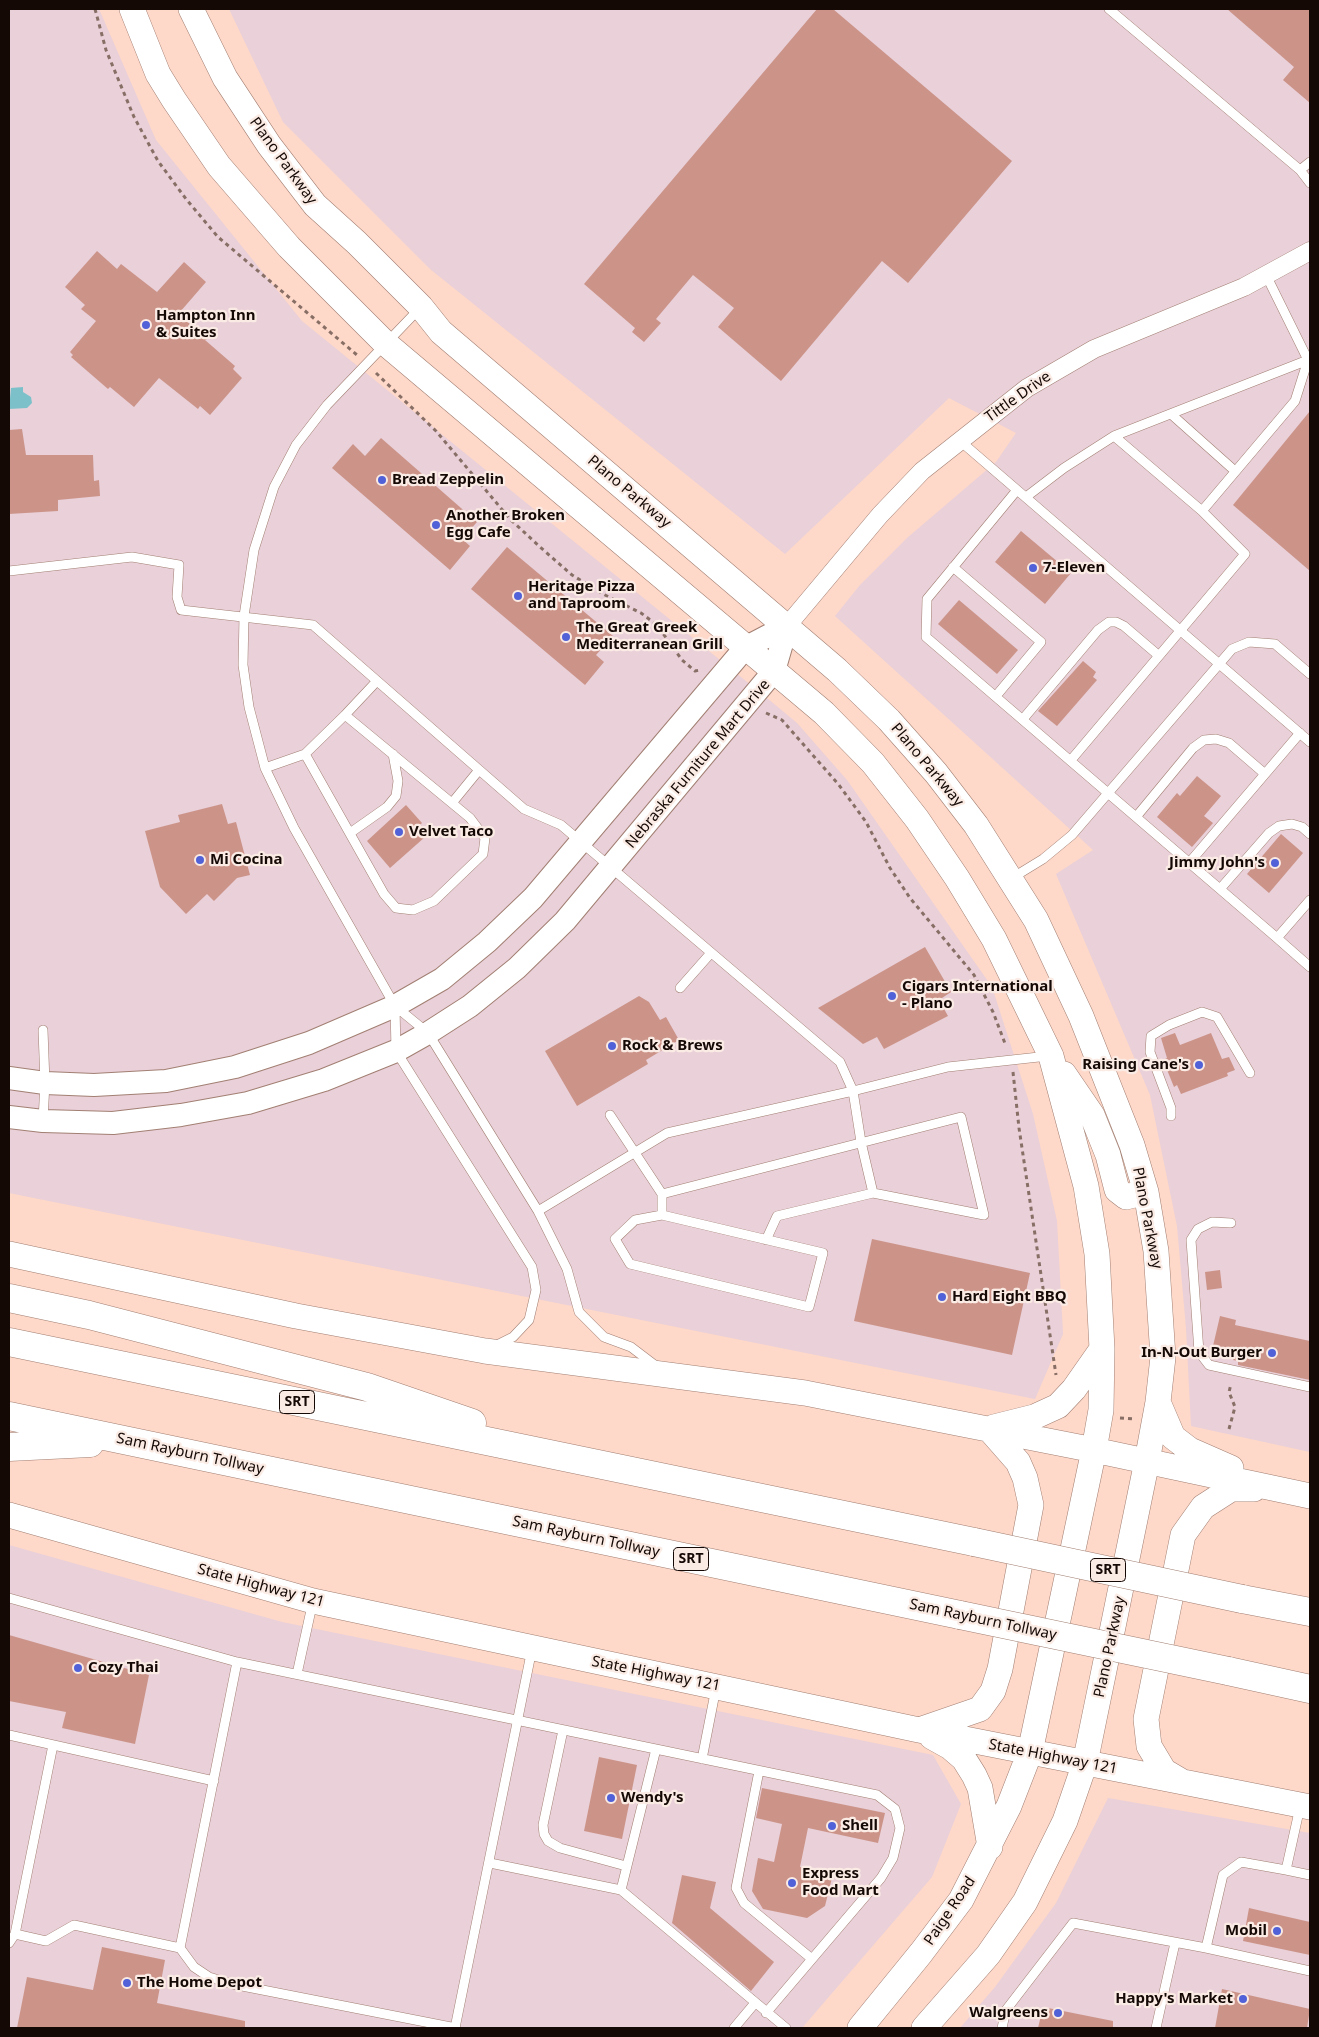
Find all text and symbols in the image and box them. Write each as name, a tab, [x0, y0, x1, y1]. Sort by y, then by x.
street label: Plano Parkway	[245, 114, 321, 208]
place label: Hampton Inn & Suites	[156, 307, 255, 342]
marker: Hampton Inn & Suites	[140, 319, 152, 331]
street label: Tittle Drive	[982, 368, 1054, 426]
street label: Plano Parkway	[584, 452, 674, 532]
place label: Bread Zeppelin	[392, 471, 504, 489]
marker: Bread Zeppelin	[376, 474, 388, 486]
place label: Another Broken Egg Cafe	[446, 507, 565, 542]
marker: Another Broken Egg Cafe	[430, 519, 442, 531]
place label: 7-Eleven	[1043, 559, 1105, 577]
marker: 7-Eleven	[1027, 562, 1039, 574]
place label: Heritage Pizza and Taproom	[528, 578, 635, 613]
marker: Heritage Pizza and Taproom	[512, 590, 524, 602]
place label: The Great Greek Mediterranean Grill	[576, 619, 723, 654]
marker: The Great Greek Mediterranean Grill	[560, 631, 572, 643]
street label: Nebraska Furniture Mart Drive	[622, 676, 774, 852]
street label: Plano Parkway	[887, 720, 967, 810]
place label: Velvet Taco	[409, 823, 493, 841]
marker: Velvet Taco	[393, 826, 405, 838]
place label: Mi Cocina	[210, 851, 282, 869]
marker: Mi Cocina	[194, 854, 206, 866]
place label: Jimmy John's	[1169, 854, 1265, 872]
marker: Jimmy John's	[1269, 857, 1281, 869]
place label: Cigars International - Plano	[902, 978, 1053, 1013]
marker: Cigars International - Plano	[886, 990, 898, 1002]
place label: Rock & Brews	[622, 1037, 723, 1055]
marker: Rock & Brews	[606, 1040, 618, 1052]
place label: Raising Cane's	[1082, 1056, 1189, 1074]
marker: Raising Cane's	[1193, 1059, 1205, 1071]
street label: Plano Parkway	[1128, 1166, 1166, 1270]
place label: Hard Eight BBQ	[952, 1288, 1067, 1306]
marker: Hard Eight BBQ	[936, 1291, 948, 1303]
place label: In-N-Out Burger	[1141, 1344, 1262, 1362]
marker: In-N-Out Burger	[1266, 1347, 1278, 1359]
road number: SRT	[280, 1390, 314, 1414]
street label: Sam Rayburn Tollway	[115, 1430, 265, 1478]
street label: Sam Rayburn Tollway	[511, 1513, 661, 1561]
road number: SRT	[674, 1548, 708, 1570]
road number: SRT	[1090, 1558, 1126, 1582]
street label: State Highway 121	[195, 1560, 327, 1612]
street label: Plano Parkway	[1090, 1595, 1130, 1699]
street label: Sam Rayburn Tollway	[908, 1596, 1058, 1644]
street label: State Highway 121	[590, 1653, 722, 1695]
place label: Cozy Thai	[88, 1659, 159, 1677]
marker: Cozy Thai	[72, 1662, 84, 1674]
street label: State Highway 121	[987, 1736, 1119, 1778]
place label: Wendy's	[621, 1789, 684, 1807]
marker: Wendy's	[605, 1792, 617, 1804]
place label: Shell	[842, 1817, 878, 1835]
marker: Shell	[826, 1820, 838, 1832]
place label: Express Food Mart	[802, 1865, 879, 1900]
street label: Paige Road	[920, 1873, 980, 1949]
marker: Express Food Mart	[786, 1877, 798, 1889]
place label: Mobil	[1225, 1922, 1267, 1940]
marker: Mobil	[1271, 1925, 1283, 1937]
place label: The Home Depot	[137, 1974, 262, 1992]
marker: The Home Depot	[121, 1977, 133, 1989]
place label: Happy's Market	[1115, 1990, 1233, 2008]
marker: Happy's Market	[1237, 1993, 1249, 2005]
place label: Walgreens	[969, 2004, 1048, 2022]
marker: Walgreens	[1052, 2007, 1064, 2019]

